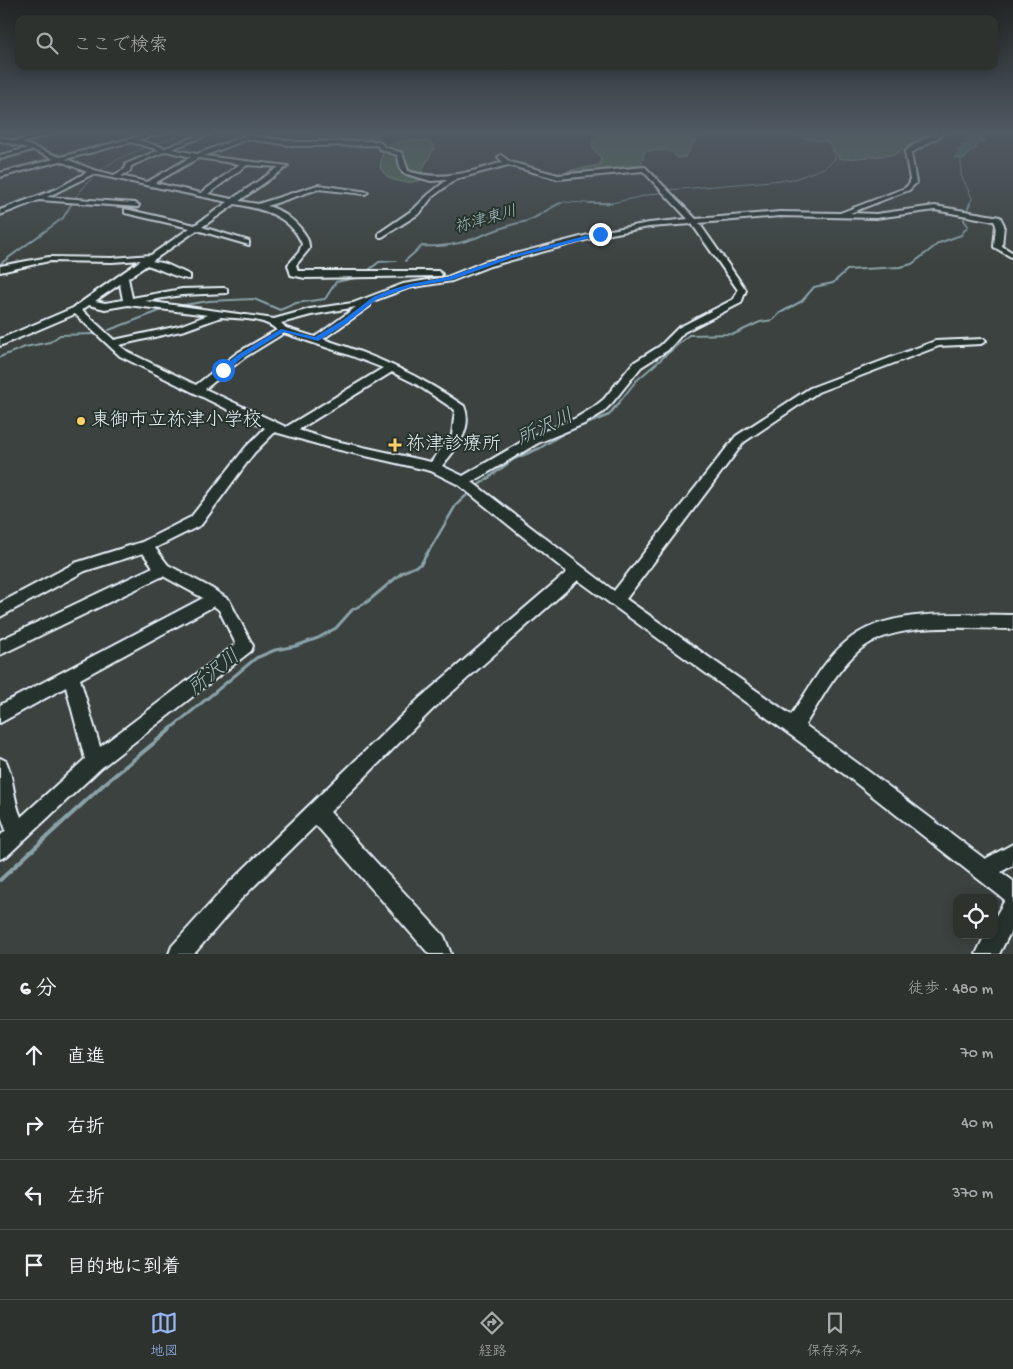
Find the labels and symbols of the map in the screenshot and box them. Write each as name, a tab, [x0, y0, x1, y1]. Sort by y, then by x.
water label: 祢津東川	[452, 202, 519, 239]
route end	[589, 223, 612, 246]
route start	[212, 359, 235, 382]
water label: 所沢川	[514, 405, 578, 452]
place label: 東御市立祢津小学校	[91, 409, 262, 433]
marker: 東御市立祢津小学校	[75, 415, 87, 427]
place label: 祢津診療所	[406, 433, 501, 457]
marker: 祢津診療所	[388, 438, 402, 452]
water label: 所沢川	[184, 645, 246, 702]

